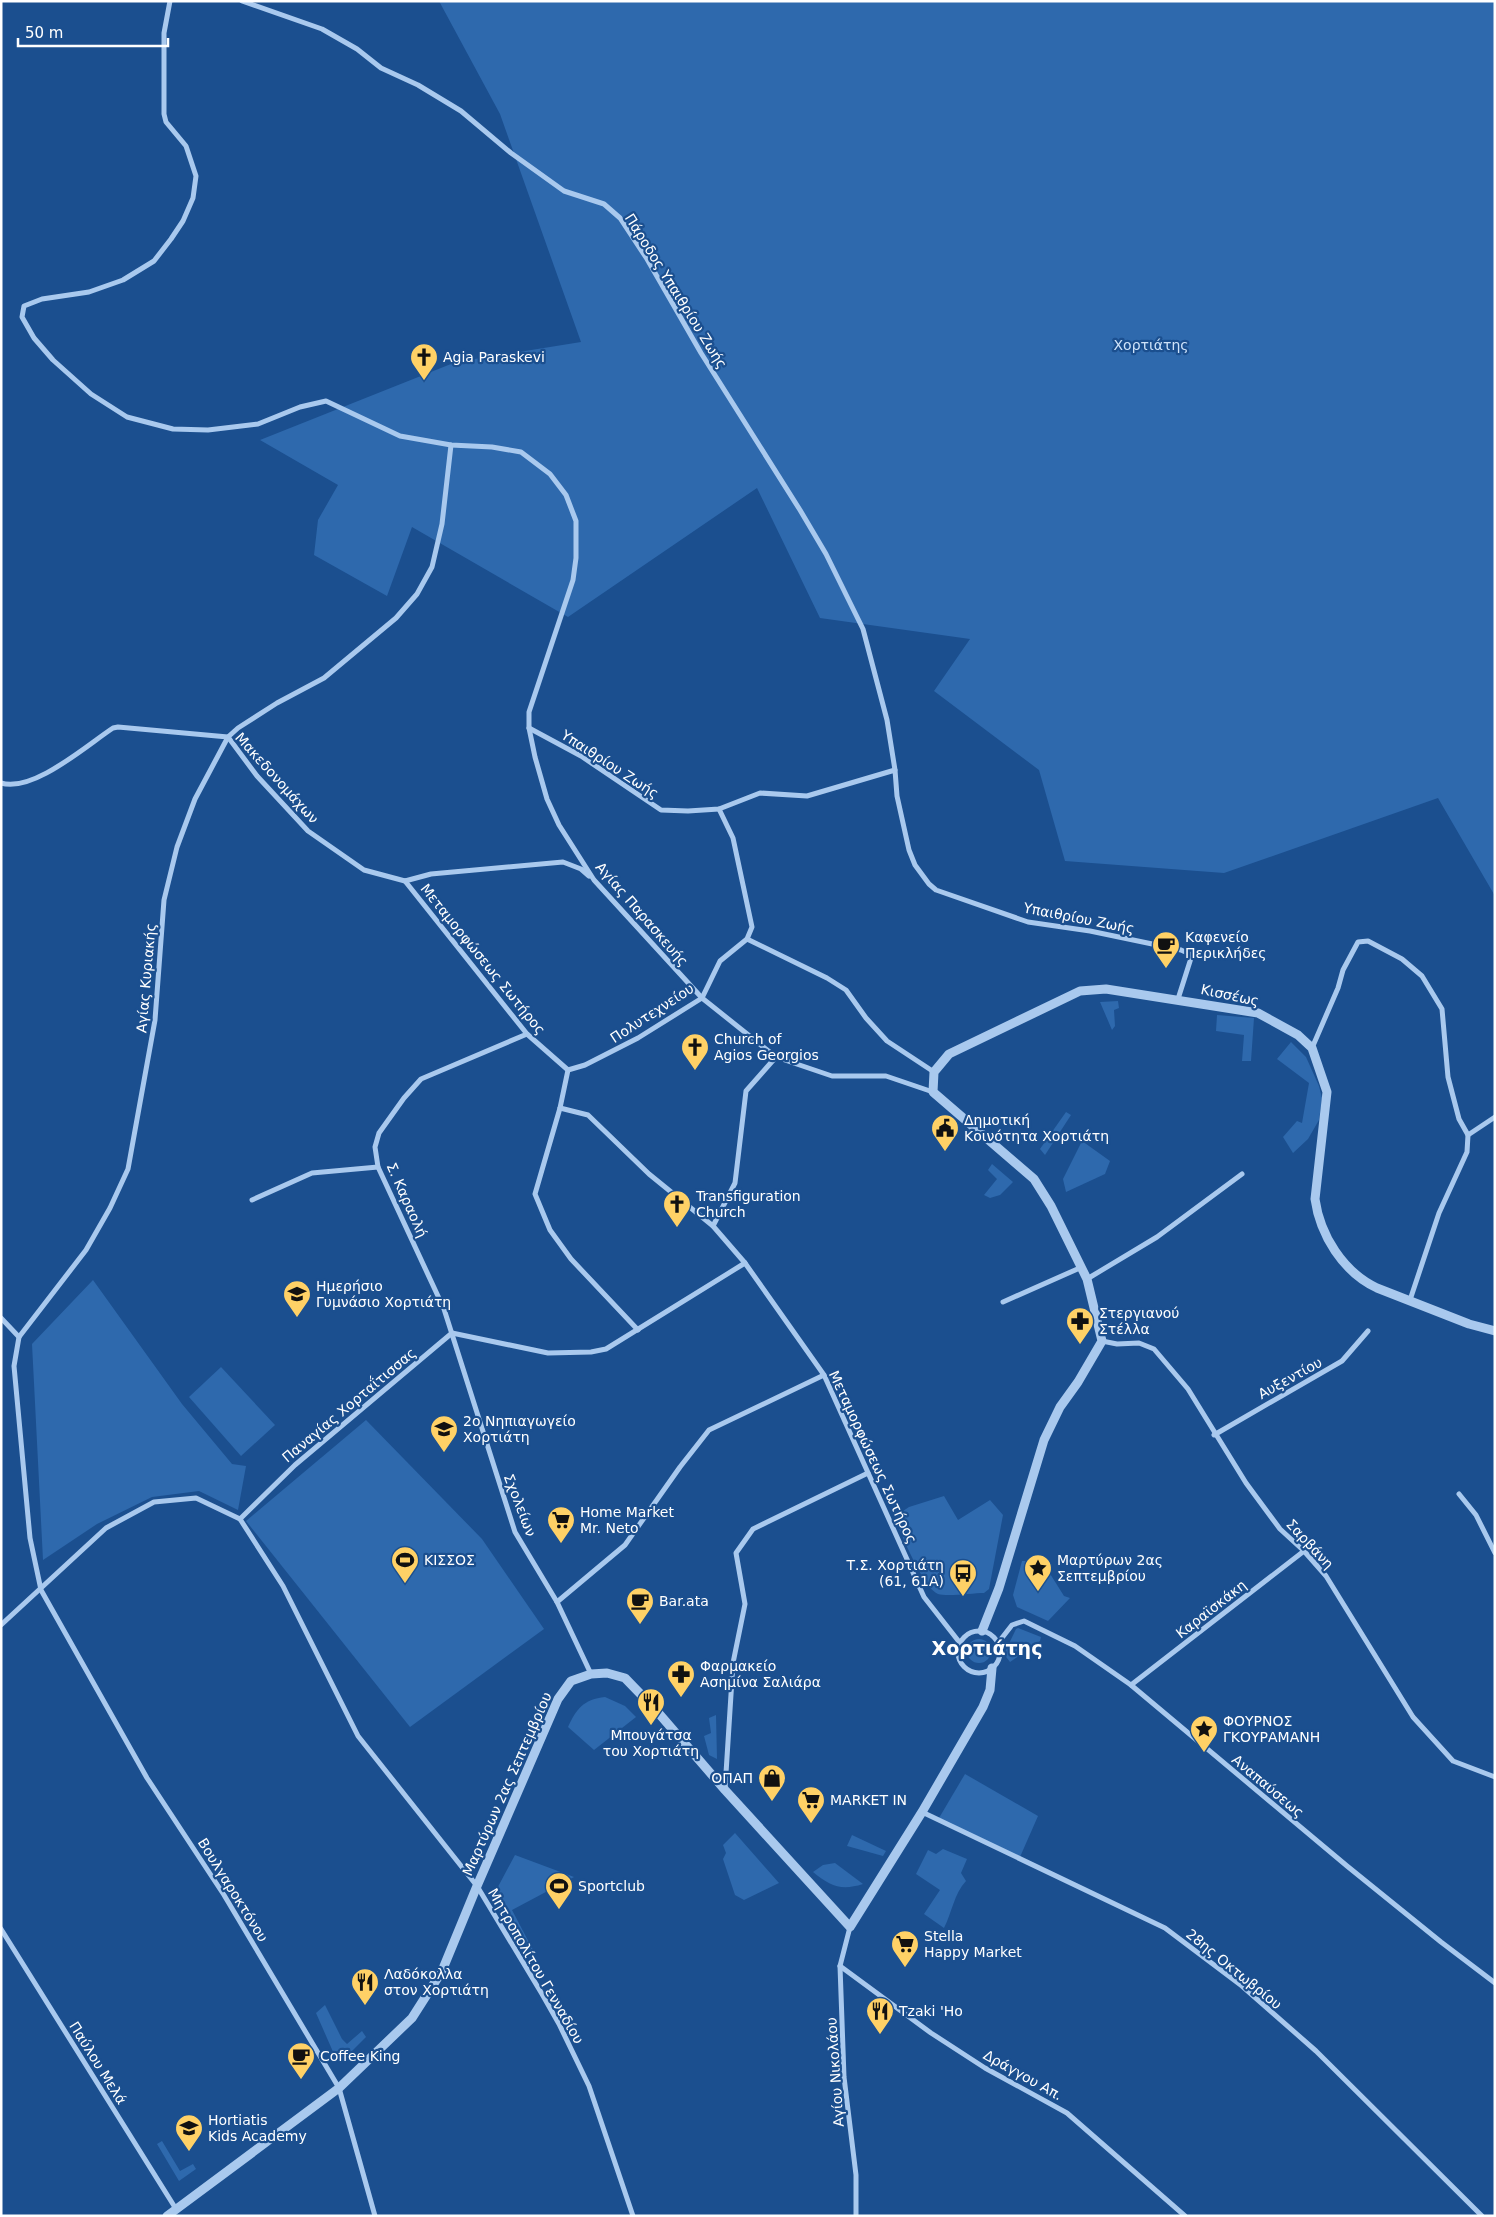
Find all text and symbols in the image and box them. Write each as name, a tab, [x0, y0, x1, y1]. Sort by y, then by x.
scale bar	[18, 15, 168, 47]
text: 50 m	[25, 24, 63, 42]
street label: Πάροδος Υπαιθρίου Ζωής	[622, 211, 730, 371]
park label: Χορτιάτης	[1114, 337, 1188, 353]
church icon: Agia Paraskevi	[409, 342, 439, 381]
place label: Agia Paraskevi	[443, 349, 545, 365]
street label: Υπαιθρίου Ζωής	[558, 726, 662, 801]
street label: Μακεδονομάχων	[232, 729, 322, 827]
street label: Αγίας Παρασκευής	[593, 859, 691, 969]
street label: Μεταμορφώσεως Σωτήρος	[417, 881, 549, 1037]
street label: Υπαιθρίου Ζωής	[1021, 899, 1136, 937]
street label: Αγίας Κυριακής	[133, 923, 159, 1033]
place label: Καφενείο Περικλήδες	[1185, 929, 1266, 961]
cafe icon: Καφενείο Περικλήδες	[1151, 930, 1181, 969]
street label: Πολυτεχνείου	[607, 980, 697, 1046]
street label: Κισσέως	[1199, 981, 1261, 1009]
place label: Church of Agios Georgios	[714, 1031, 819, 1063]
church icon: Church of Agios Georgios	[680, 1032, 710, 1071]
place label: Δημοτική Κοινότητα Χορτιάτη	[964, 1112, 1109, 1144]
public building icon: Δημοτική Κοινότητα Χορτιάτη	[930, 1113, 960, 1152]
street label: Σ. Καραολή	[383, 1160, 431, 1240]
place label: Transfiguration Church	[695, 1188, 801, 1220]
church icon: Transfiguration Church	[662, 1189, 692, 1228]
place label: Ημερήσιο Γυμνάσιο Χορτιάτη	[316, 1278, 451, 1310]
school or university icon: Ημερήσιο Γυμνάσιο Χορτιάτη	[282, 1279, 312, 1318]
place label: Στεργιανού Στέλλα	[1099, 1305, 1179, 1337]
pharmacy icon: Στεργιανού Στέλλα	[1065, 1306, 1095, 1345]
street label: Παναγίας Χορταΐτισσας	[278, 1344, 419, 1466]
street label: Αυξεντίου	[1255, 1354, 1325, 1402]
street label: Μεταμορφώσεως Σωτήρος	[826, 1368, 920, 1546]
place label: 2ο Νηπιαγωγείο Χορτιάτη	[463, 1413, 576, 1445]
school or university icon: 2ο Νηπιαγωγείο Χορτιάτη	[429, 1414, 459, 1453]
street label: Σχολείων	[501, 1471, 539, 1539]
place label: Home Market Mr. Neto	[580, 1504, 674, 1536]
supermarket icon: Home Market Mr. Neto	[546, 1505, 576, 1544]
street label: Σαρβάνη	[1283, 1516, 1337, 1572]
sports icon: ΚΙΣΣΟΣ	[390, 1545, 420, 1584]
place label: ΚΙΣΣΟΣ	[424, 1552, 475, 1568]
place label: Μαρτύρων 2ας Σεπτεμβρίου	[1057, 1552, 1163, 1584]
place icon: Μαρτύρων 2ας Σεπτεμβρίου	[1023, 1553, 1053, 1592]
place label: Τ.Σ. Χορτιάτη (61, 61Α)	[846, 1557, 944, 1589]
bus stop icon: Τ.Σ. Χορτιάτη (61, 61Α)	[948, 1558, 978, 1597]
street label: Καραϊσκάκη	[1173, 1577, 1249, 1641]
cafe icon: Bar.ata	[625, 1586, 655, 1625]
place label: Bar.ata	[659, 1593, 709, 1609]
district label: Χορτιάτης	[932, 1637, 1042, 1659]
place label: Φαρμακείο Ασημίνα Σαλιάρα	[700, 1658, 821, 1690]
pharmacy icon: Φαρμακείο Ασημίνα Σαλιάρα	[666, 1659, 696, 1698]
restaurant icon: Μπουγάτσα του Χορτιάτη	[636, 1687, 666, 1726]
street label: Μαρτύρων 2ας Σεπτεμβρίου	[459, 1690, 555, 1878]
place label: ΦΟΥΡΝΟΣ ΓΚΟΥΡΑΜΑΝΗ	[1223, 1713, 1320, 1745]
place icon: ΦΟΥΡΝΟΣ ΓΚΟΥΡΑΜΑΝΗ	[1189, 1714, 1219, 1753]
place label: Μπουγάτσα του Χορτιάτη	[603, 1727, 699, 1759]
street label: Αναπαύσεως	[1229, 1751, 1307, 1821]
shop icon: ΟΠΑΠ	[757, 1763, 787, 1802]
place label: ΟΠΑΠ	[711, 1770, 753, 1786]
supermarket icon: MARKET IN	[796, 1785, 826, 1824]
place label: MARKET IN	[830, 1792, 907, 1808]
street label: Βουλγαροκτόνου	[195, 1835, 271, 1945]
sports icon: Sportclub	[544, 1871, 574, 1910]
place label: Sportclub	[578, 1878, 645, 1894]
street label: Μητροπολίτου Γενναδίου	[485, 1886, 587, 2046]
street label: 28ης Οκτωβρίου	[1183, 1926, 1285, 2012]
place label: Stella Happy Market	[924, 1928, 1022, 1960]
supermarket icon: Stella Happy Market	[890, 1929, 920, 1968]
place label: Λαδόκολλα στον Χορτιάτη	[384, 1966, 489, 1998]
restaurant icon: Λαδόκολλα στον Χορτιάτη	[350, 1967, 380, 2006]
restaurant icon: Tzaki 'Ho	[865, 1996, 895, 2035]
place label: Tzaki 'Ho	[898, 2003, 963, 2019]
street label: Αγίου Νικολάου	[823, 2017, 847, 2127]
street label: Παύλου Μελά	[66, 2019, 130, 2107]
cafe icon: Coffee King	[286, 2041, 316, 2080]
street label: Δράγγου Απ.	[981, 2047, 1065, 2103]
place label: Coffee King	[320, 2048, 401, 2064]
place label: Hortiatis Kids Academy	[208, 2112, 307, 2144]
school or university icon: Hortiatis Kids Academy	[174, 2113, 204, 2152]

